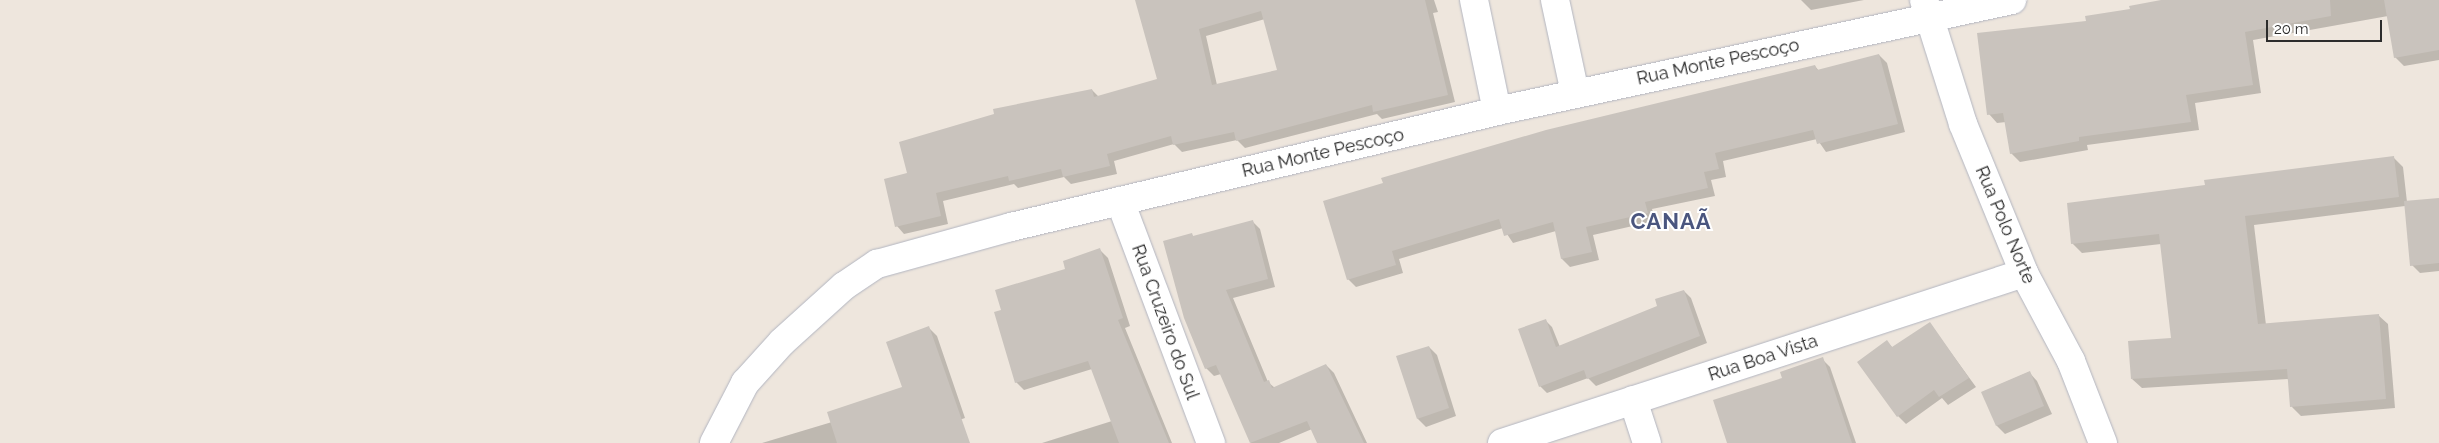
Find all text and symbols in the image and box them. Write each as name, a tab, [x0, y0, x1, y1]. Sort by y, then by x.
scale bar	[2269, 10, 2385, 42]
text: 20 m	[2274, 20, 2309, 38]
street label: Rua Monte Pescoço	[1635, 34, 1801, 90]
street label: Rua Monte Pescoço	[1240, 124, 1406, 182]
street label: Rua Polo Norte	[1970, 163, 2040, 287]
district label: CANAÃ	[1630, 209, 1712, 235]
street label: Rua Cruzeiro do Sul	[1127, 241, 1203, 403]
street label: Rua Boa Vista	[1705, 330, 1821, 386]

